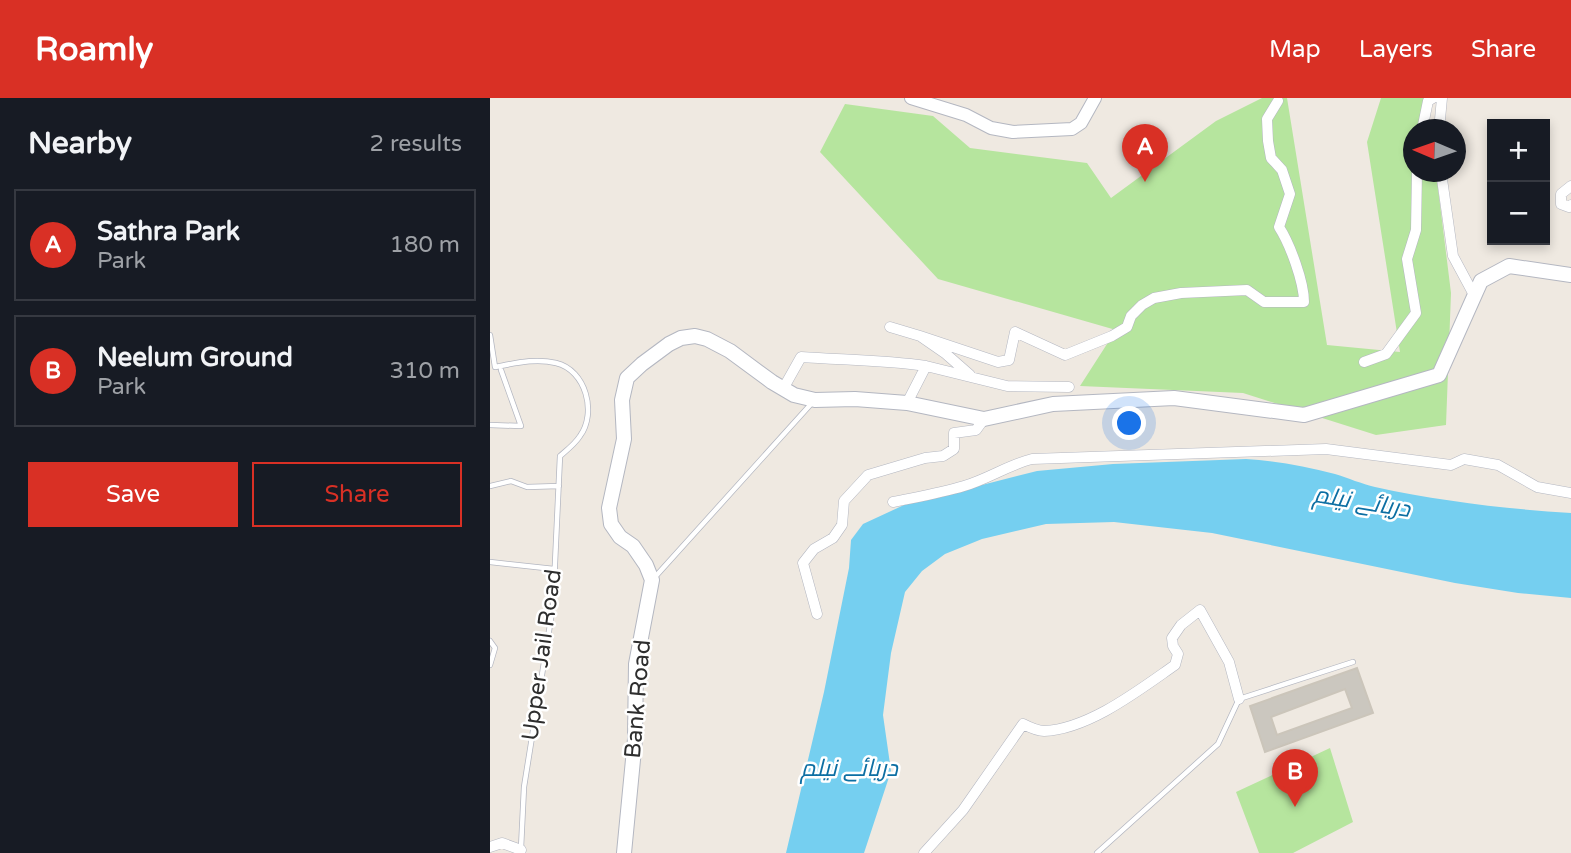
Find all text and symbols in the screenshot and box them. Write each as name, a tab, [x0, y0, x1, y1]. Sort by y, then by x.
text: Roamly	[35, 30, 153, 69]
text: Map	[1269, 35, 1321, 64]
text: Layers	[1359, 35, 1433, 64]
text: Share	[1471, 35, 1536, 64]
north arrow	[1403, 119, 1466, 182]
map controls	[1487, 119, 1550, 245]
button: +	[1487, 119, 1550, 182]
pin: A	[1122, 124, 1168, 182]
text: Nearby	[28, 125, 132, 162]
text: 2 results	[369, 130, 462, 158]
button: −	[1487, 182, 1550, 245]
text: Sathra Park	[97, 216, 240, 247]
text: A	[44, 231, 62, 259]
text: 180 m	[390, 231, 460, 259]
text: Park	[97, 247, 146, 275]
text: Neelum Ground	[97, 342, 293, 373]
text: B	[45, 357, 61, 385]
text: 310 m	[390, 357, 460, 385]
text: Park	[97, 373, 146, 401]
your location	[1112, 406, 1146, 440]
button: Save	[28, 462, 238, 527]
button: Share	[252, 462, 462, 527]
water label: دریائے نیلم	[1310, 480, 1414, 525]
street label: Upper Jail Road	[516, 568, 568, 742]
street label: Bank Road	[619, 638, 657, 760]
pin: B	[1272, 749, 1318, 807]
water label: دریائے نیلم	[799, 754, 899, 784]

